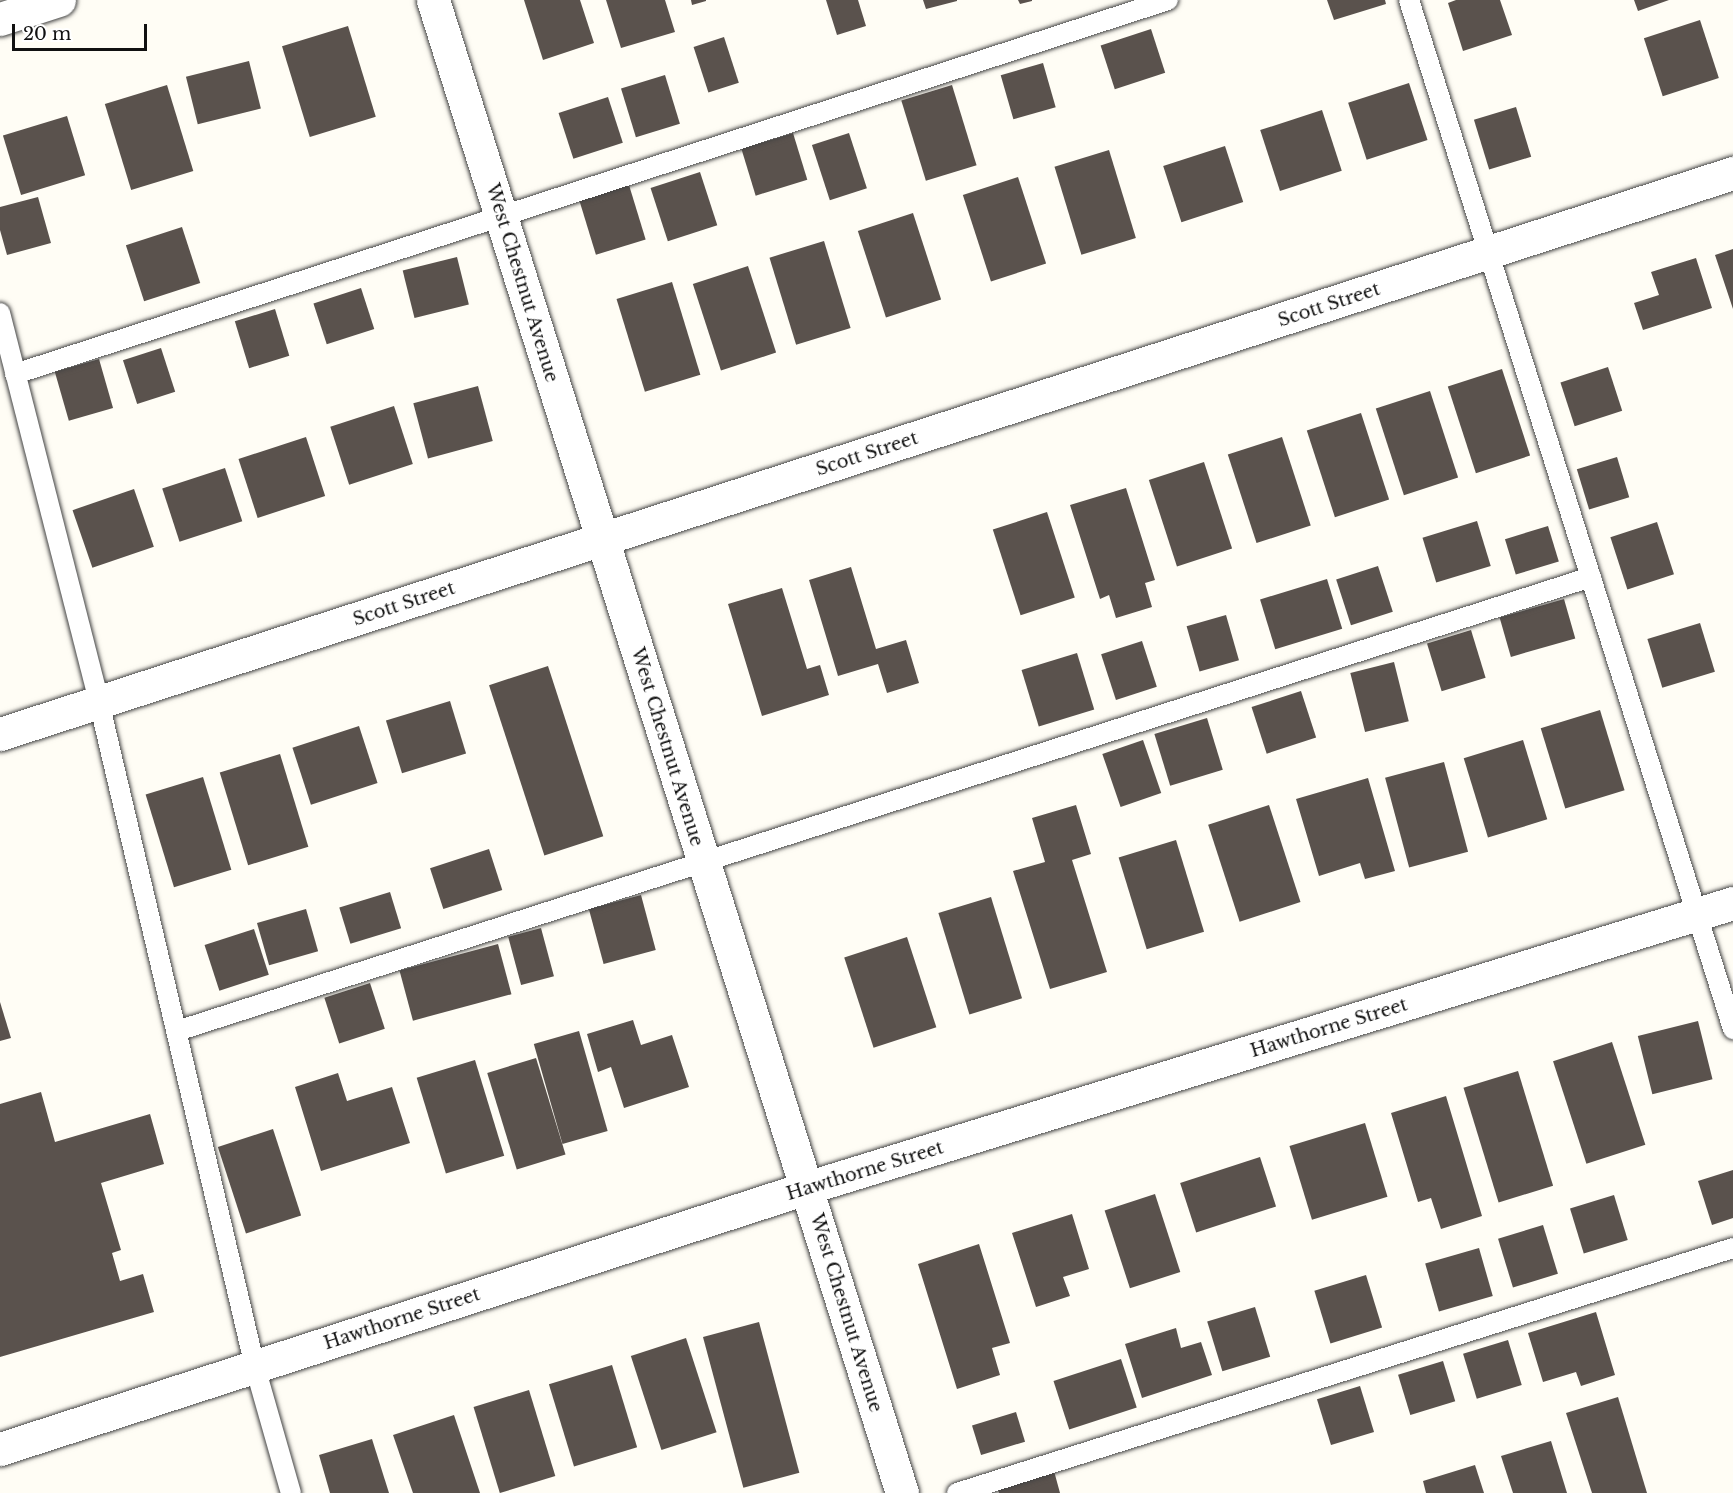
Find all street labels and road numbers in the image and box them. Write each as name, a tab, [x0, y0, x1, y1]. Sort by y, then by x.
street label: West Chestnut Avenue	[481, 181, 563, 385]
street label: Scott Street	[1275, 278, 1383, 332]
street label: Scott Street	[813, 427, 921, 481]
street label: Scott Street	[350, 577, 458, 631]
street label: West Chestnut Avenue	[626, 645, 708, 849]
street label: Hawthorne Street	[1248, 994, 1410, 1062]
street label: Hawthorne Street	[784, 1137, 946, 1205]
street label: West Chestnut Avenue	[805, 1211, 887, 1415]
street label: Hawthorne Street	[321, 1284, 483, 1354]

